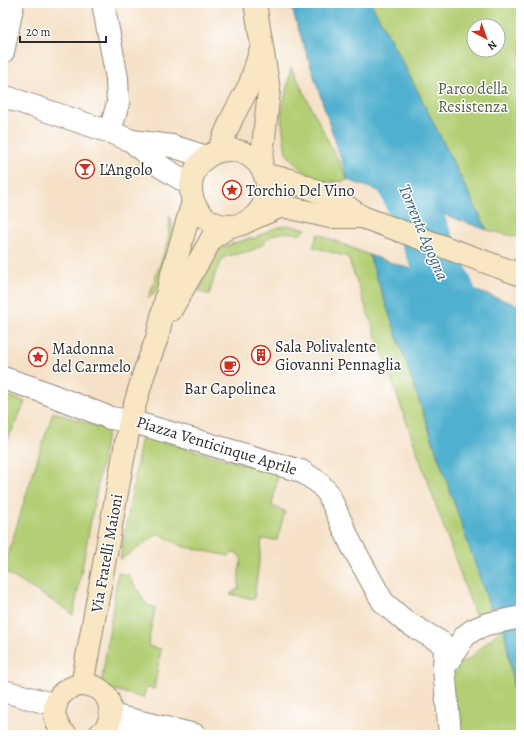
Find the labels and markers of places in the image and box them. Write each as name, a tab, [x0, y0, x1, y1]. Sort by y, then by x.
bar icon: L'Angolo	[74, 158, 96, 180]
place label: L'Angolo	[99, 159, 152, 181]
place icon: Torchio Del Vino	[221, 179, 243, 201]
place label: Torchio Del Vino	[246, 180, 355, 202]
place label: Sala Polivalente Giovanni Pennaglia	[275, 336, 402, 376]
place label: Madonna del Carmelo	[52, 338, 131, 378]
building icon: Sala Polivalente Giovanni Pennaglia	[250, 344, 272, 366]
place icon: Madonna del Carmelo	[27, 346, 49, 368]
cafe icon: Bar Capolinea	[219, 355, 241, 377]
place label: Bar Capolinea	[184, 378, 277, 400]

